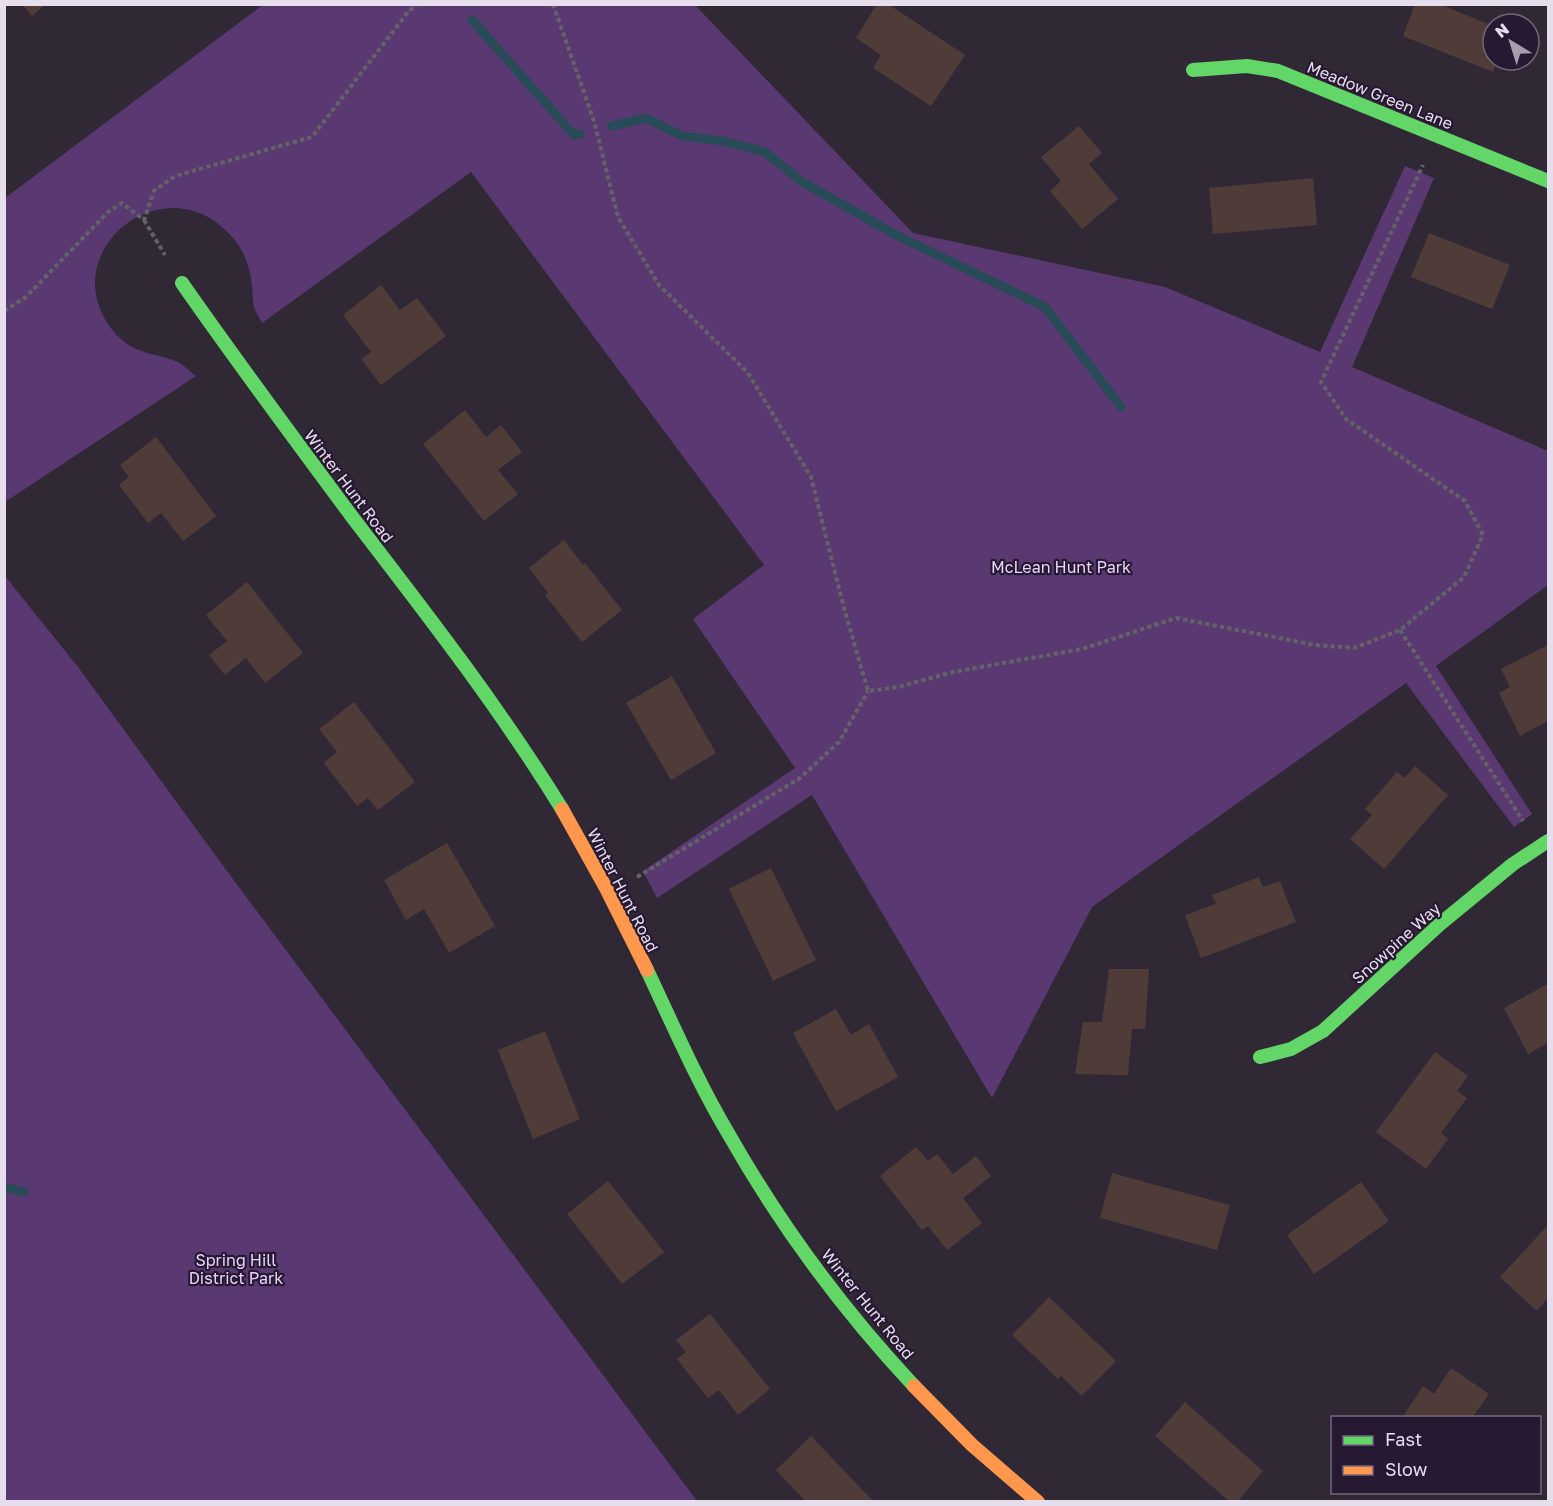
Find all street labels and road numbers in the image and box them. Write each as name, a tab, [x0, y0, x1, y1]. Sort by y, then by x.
street label: Meadow Green Lane	[1304, 57, 1456, 133]
street label: Winter Hunt Road	[300, 426, 398, 546]
street label: Winter Hunt Road	[583, 825, 663, 955]
street label: Snowpine Way	[1348, 898, 1444, 988]
street label: Winter Hunt Road	[817, 1245, 919, 1363]

